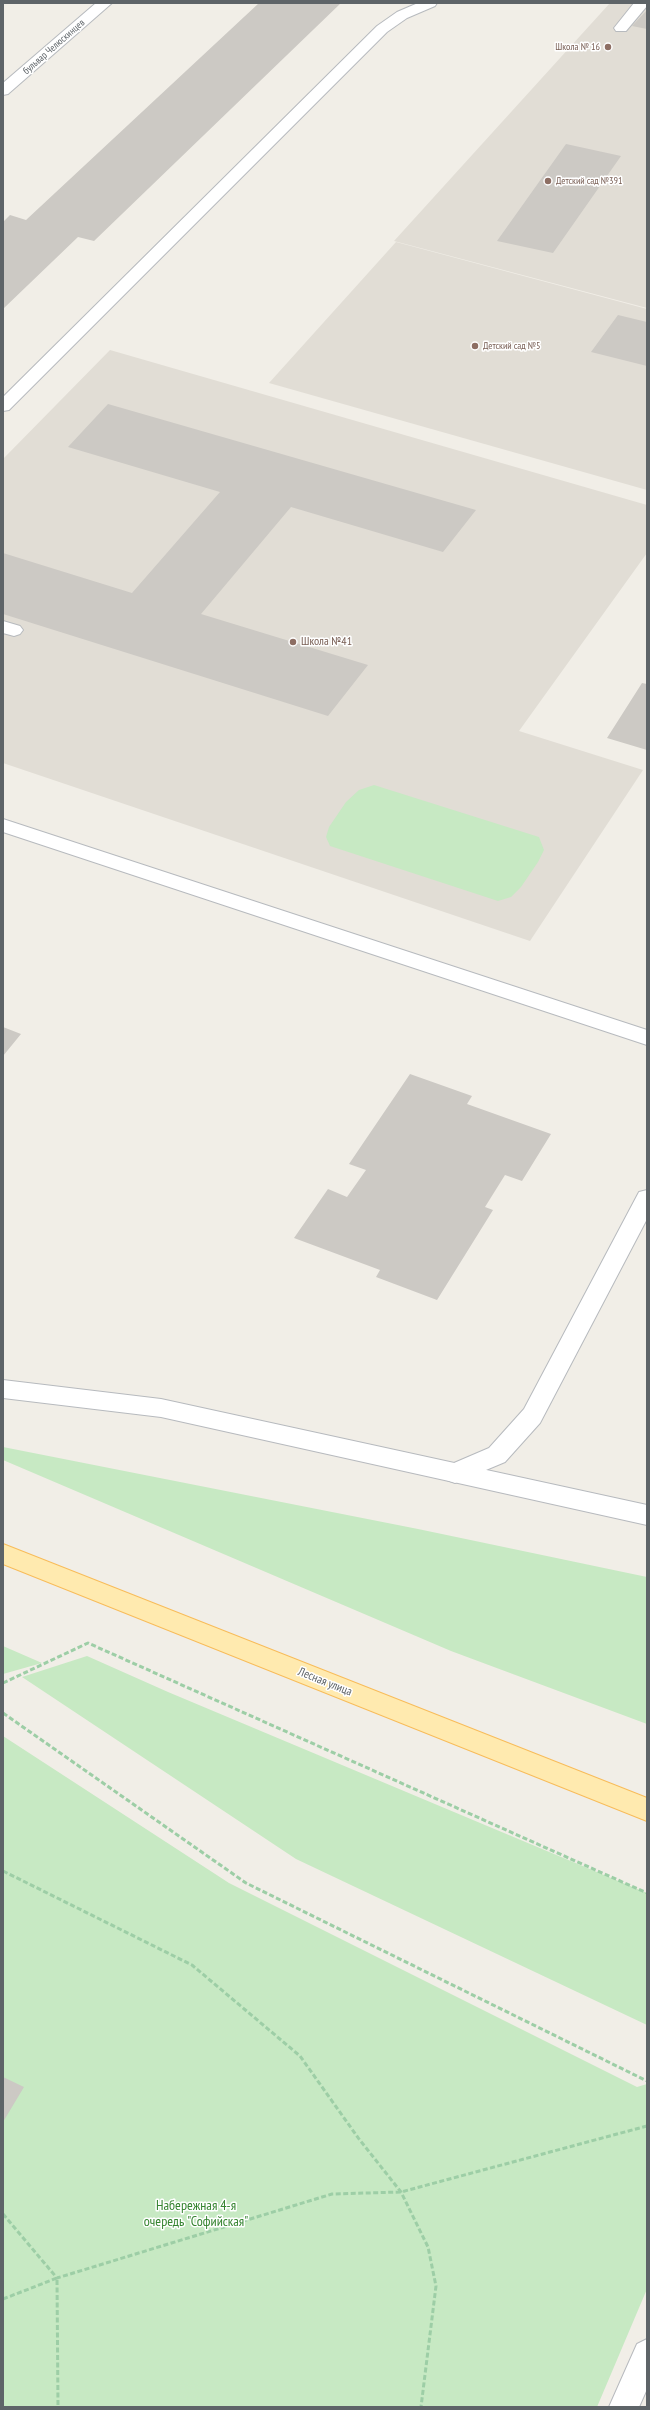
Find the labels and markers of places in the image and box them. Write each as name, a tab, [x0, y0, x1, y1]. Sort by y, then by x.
place label: Школа № 16	[555, 41, 600, 53]
marker: Школа № 16	[603, 42, 613, 52]
place label: Детский сад №391	[556, 175, 623, 187]
marker: Детский сад №391	[543, 176, 553, 186]
place label: Детский сад №5	[483, 340, 541, 352]
marker: Детский сад №5	[470, 341, 480, 351]
place label: Школа №41	[301, 635, 352, 649]
marker: Школа №41	[288, 637, 298, 647]

